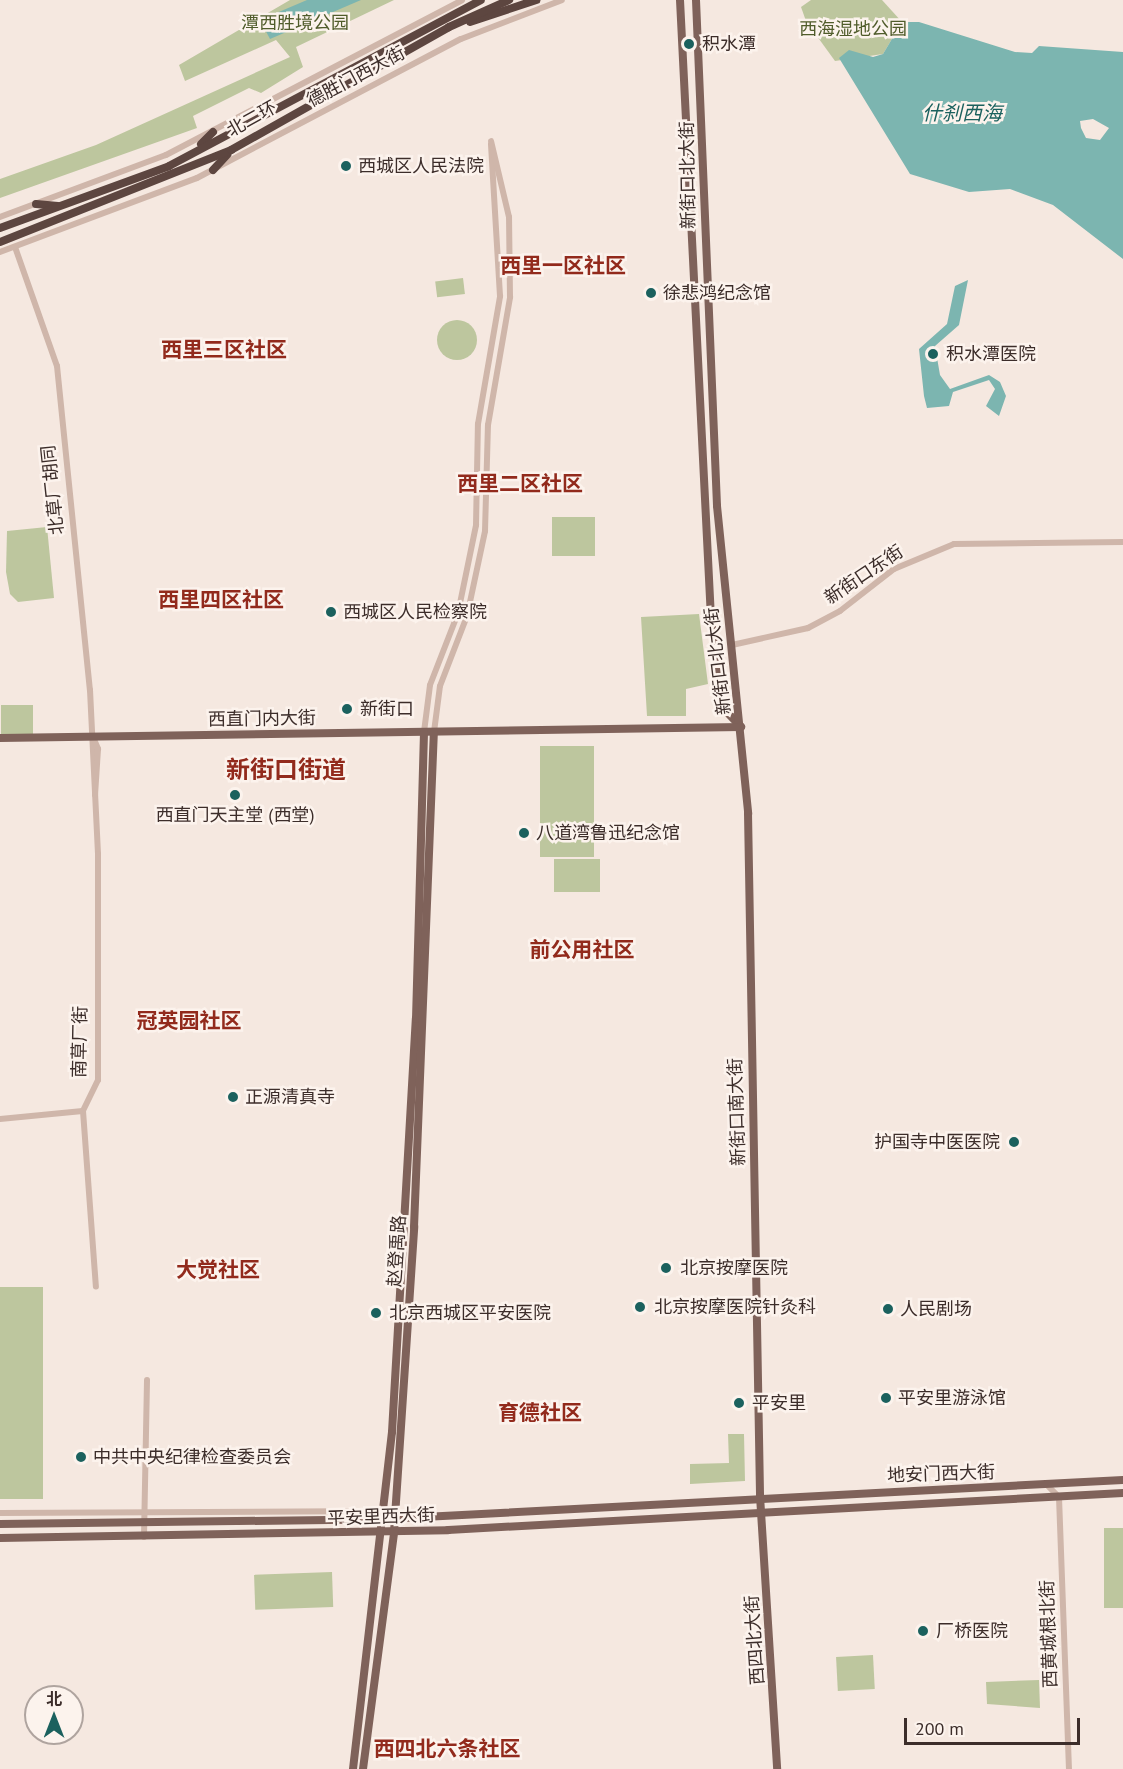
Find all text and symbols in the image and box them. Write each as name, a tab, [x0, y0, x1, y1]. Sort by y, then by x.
park label: 潭西胜境公园	[241, 12, 349, 34]
park label: 西海湿地公园	[799, 18, 907, 40]
place label: 积水潭	[702, 33, 756, 55]
marker: 积水潭	[680, 35, 698, 53]
street label: 德胜门西大街	[303, 42, 409, 112]
street label: 北二环	[223, 96, 281, 142]
water label: 什刹西海	[922, 101, 1002, 125]
street label: 新街口北大街	[676, 121, 700, 229]
place label: 西城区人民法院	[358, 155, 484, 177]
marker: 西城区人民法院	[339, 159, 353, 173]
district label: 西里一区社区	[500, 253, 626, 279]
place label: 徐悲鸿纪念馆	[663, 282, 771, 304]
marker: 徐悲鸿纪念馆	[644, 286, 658, 300]
district label: 西里三区社区	[161, 337, 287, 363]
place label: 积水潭医院	[946, 343, 1036, 365]
marker: 积水潭医院	[924, 345, 942, 363]
street label: 北草厂胡同	[38, 444, 68, 536]
district label: 西里二区社区	[457, 471, 583, 497]
street label: 新街口东街	[821, 541, 907, 609]
district label: 西里四区社区	[158, 587, 284, 613]
place label: 西城区人民检察院	[343, 601, 487, 623]
marker: 西城区人民检察院	[324, 605, 338, 619]
street label: 新街口北大街	[701, 606, 735, 716]
place label: 新街口	[360, 698, 414, 720]
marker: 新街口	[338, 700, 356, 718]
street label: 西直门内大街	[208, 707, 316, 731]
district label: 新街口街道	[226, 756, 346, 784]
marker: 西直门天主堂 (西堂)	[228, 788, 242, 802]
place label: 西直门天主堂 (西堂)	[156, 804, 314, 826]
place label: 八道湾鲁迅纪念馆	[536, 822, 680, 844]
marker: 八道湾鲁迅纪念馆	[517, 826, 531, 840]
district label: 前公用社区	[530, 937, 634, 963]
street label: 南草厂街	[69, 1006, 91, 1078]
district label: 冠英园社区	[137, 1008, 241, 1034]
street label: 新街口南大街	[724, 1058, 750, 1166]
place label: 正源清真寺	[245, 1086, 335, 1108]
marker: 正源清真寺	[226, 1090, 240, 1104]
place label: 护国寺中医医院	[874, 1131, 1000, 1153]
marker: 护国寺中医医院	[1005, 1133, 1023, 1151]
street label: 赵登禹路	[384, 1214, 410, 1288]
district label: 大觉社区	[176, 1257, 260, 1283]
place label: 北京按摩医院	[680, 1257, 788, 1279]
marker: 北京按摩医院	[657, 1259, 675, 1277]
place label: 北京按摩医院针灸科	[654, 1296, 816, 1318]
marker: 北京按摩医院针灸科	[631, 1298, 649, 1316]
place label: 人民剧场	[900, 1298, 972, 1320]
place label: 北京西城区平安医院	[389, 1302, 551, 1324]
marker: 人民剧场	[881, 1302, 895, 1316]
marker: 北京西城区平安医院	[367, 1304, 385, 1322]
place label: 平安里游泳馆	[898, 1387, 1006, 1409]
marker: 平安里游泳馆	[879, 1391, 893, 1405]
place label: 平安里	[752, 1392, 806, 1414]
marker: 平安里	[730, 1394, 748, 1412]
district label: 育德社区	[498, 1400, 582, 1426]
place label: 中共中央纪律检查委员会	[93, 1446, 291, 1468]
marker: 中共中央纪律检查委员会	[74, 1450, 88, 1464]
street label: 地安门西大街	[887, 1461, 995, 1487]
street label: 平安里西大街	[327, 1504, 435, 1530]
street label: 西黄城根北街	[1036, 1580, 1062, 1688]
street label: 西四北大街	[741, 1594, 769, 1686]
place label: 厂桥医院	[936, 1620, 1008, 1642]
marker: 厂桥医院	[914, 1622, 932, 1640]
north arrow	[24, 1685, 84, 1745]
text: 北	[46, 1689, 62, 1709]
scale bar	[907, 1706, 1082, 1744]
text: 200 m	[915, 1717, 964, 1740]
district label: 西四北六条社区	[374, 1736, 520, 1762]

